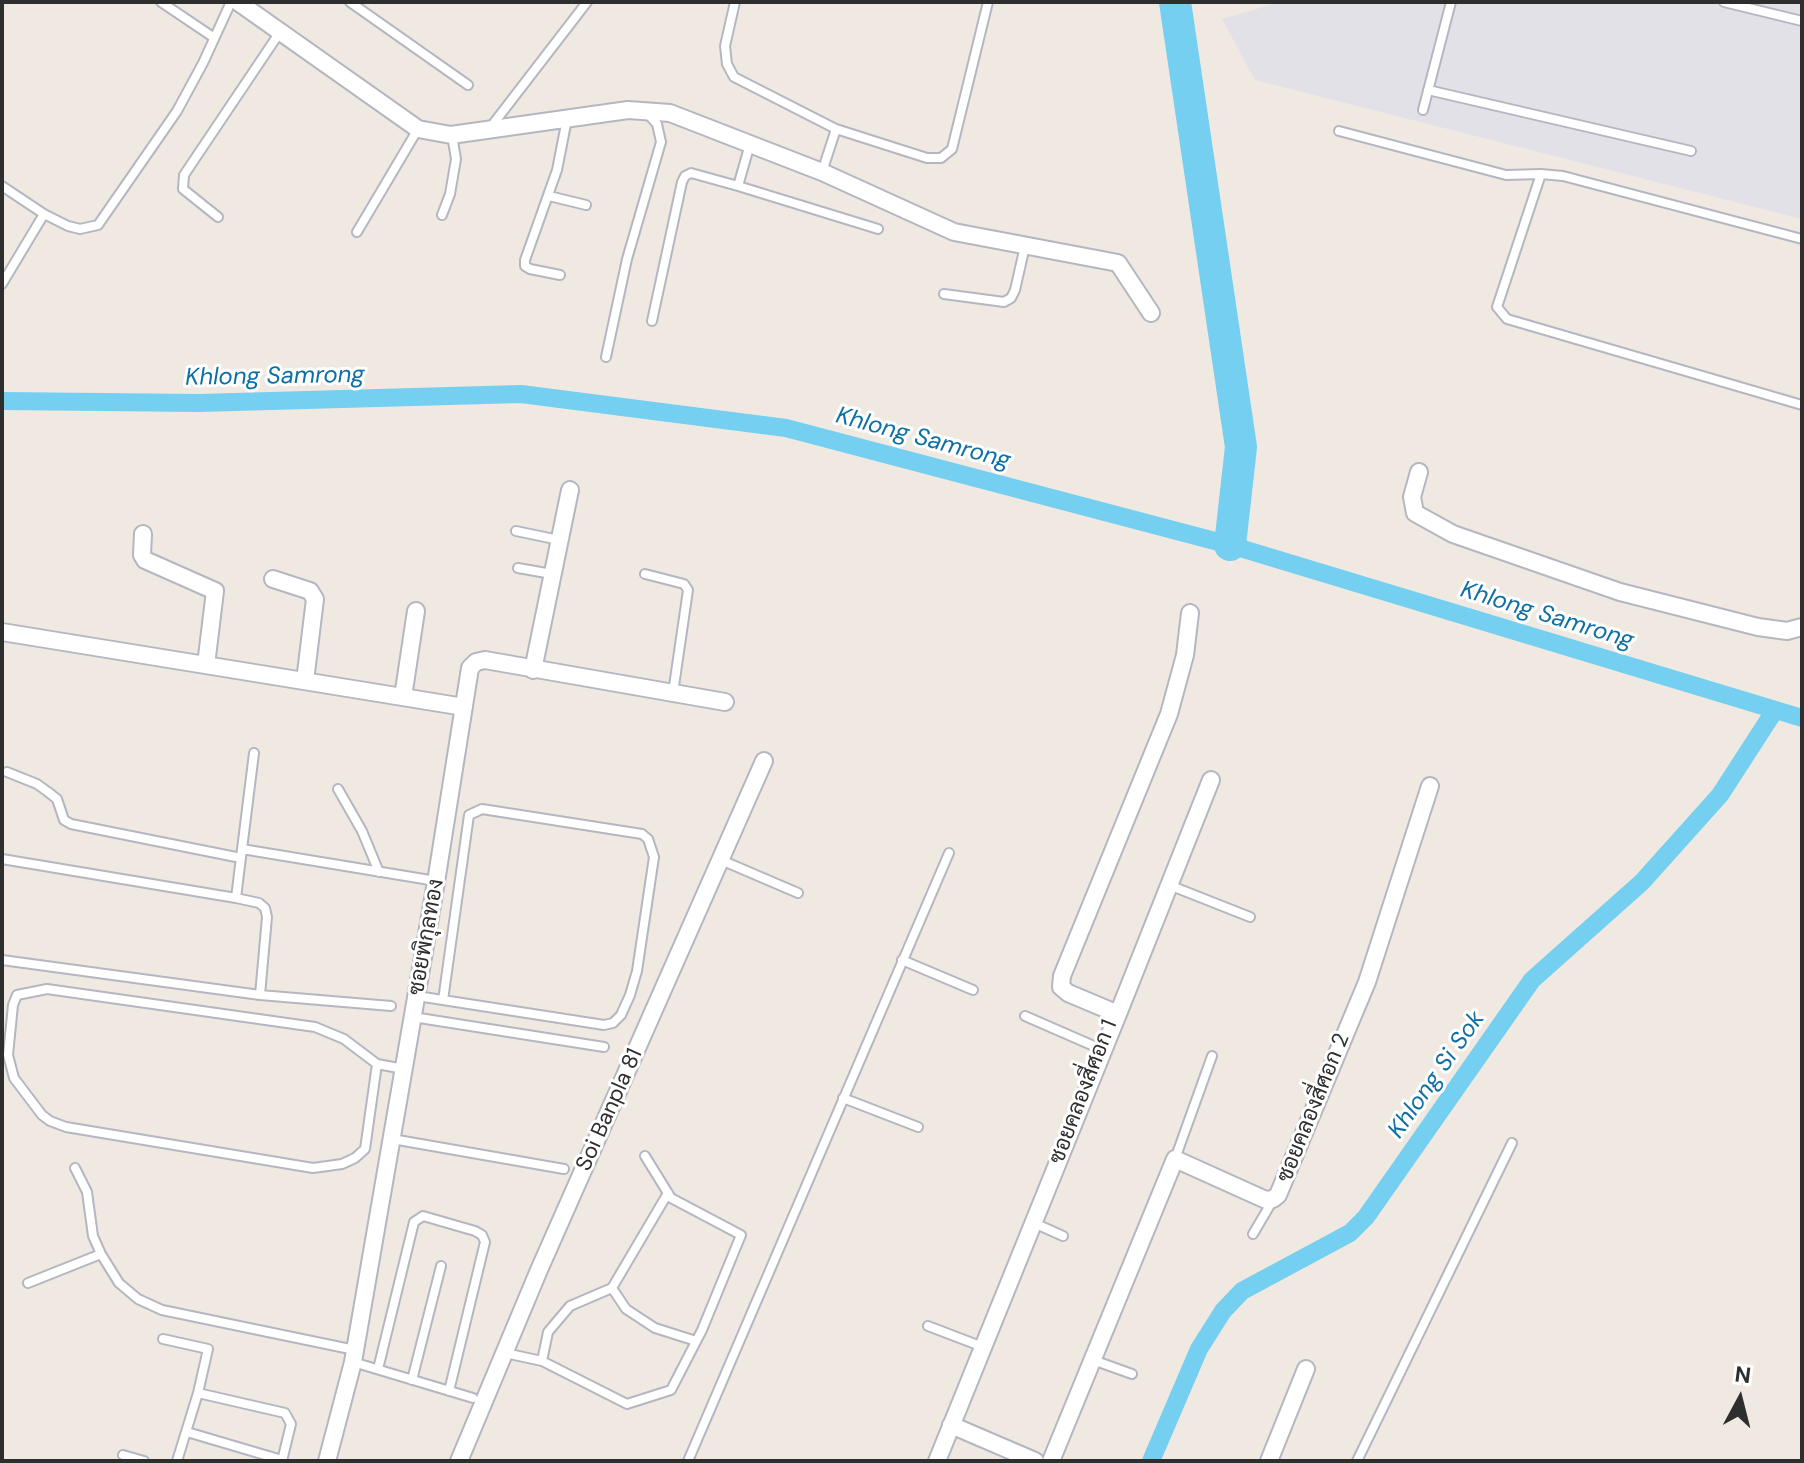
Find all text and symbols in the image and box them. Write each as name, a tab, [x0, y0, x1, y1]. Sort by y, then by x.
water label: Khlong Samrong	[185, 361, 365, 393]
water label: Khlong Samrong	[833, 402, 1013, 476]
water label: Khlong Samrong	[1457, 576, 1637, 656]
street label: ซอยพิกุลทอง	[404, 877, 450, 997]
water label: Khlong Si Sok	[1383, 1006, 1491, 1144]
street label: ซอยคลองสี่ศอก 1	[1044, 1016, 1124, 1168]
street label: ซอยคลองสี่ศอก 2	[1272, 1030, 1356, 1186]
street label: Soi Banpla 81	[571, 1045, 649, 1175]
north arrow	[1700, 1359, 1780, 1439]
text: N	[1733, 1359, 1753, 1390]

